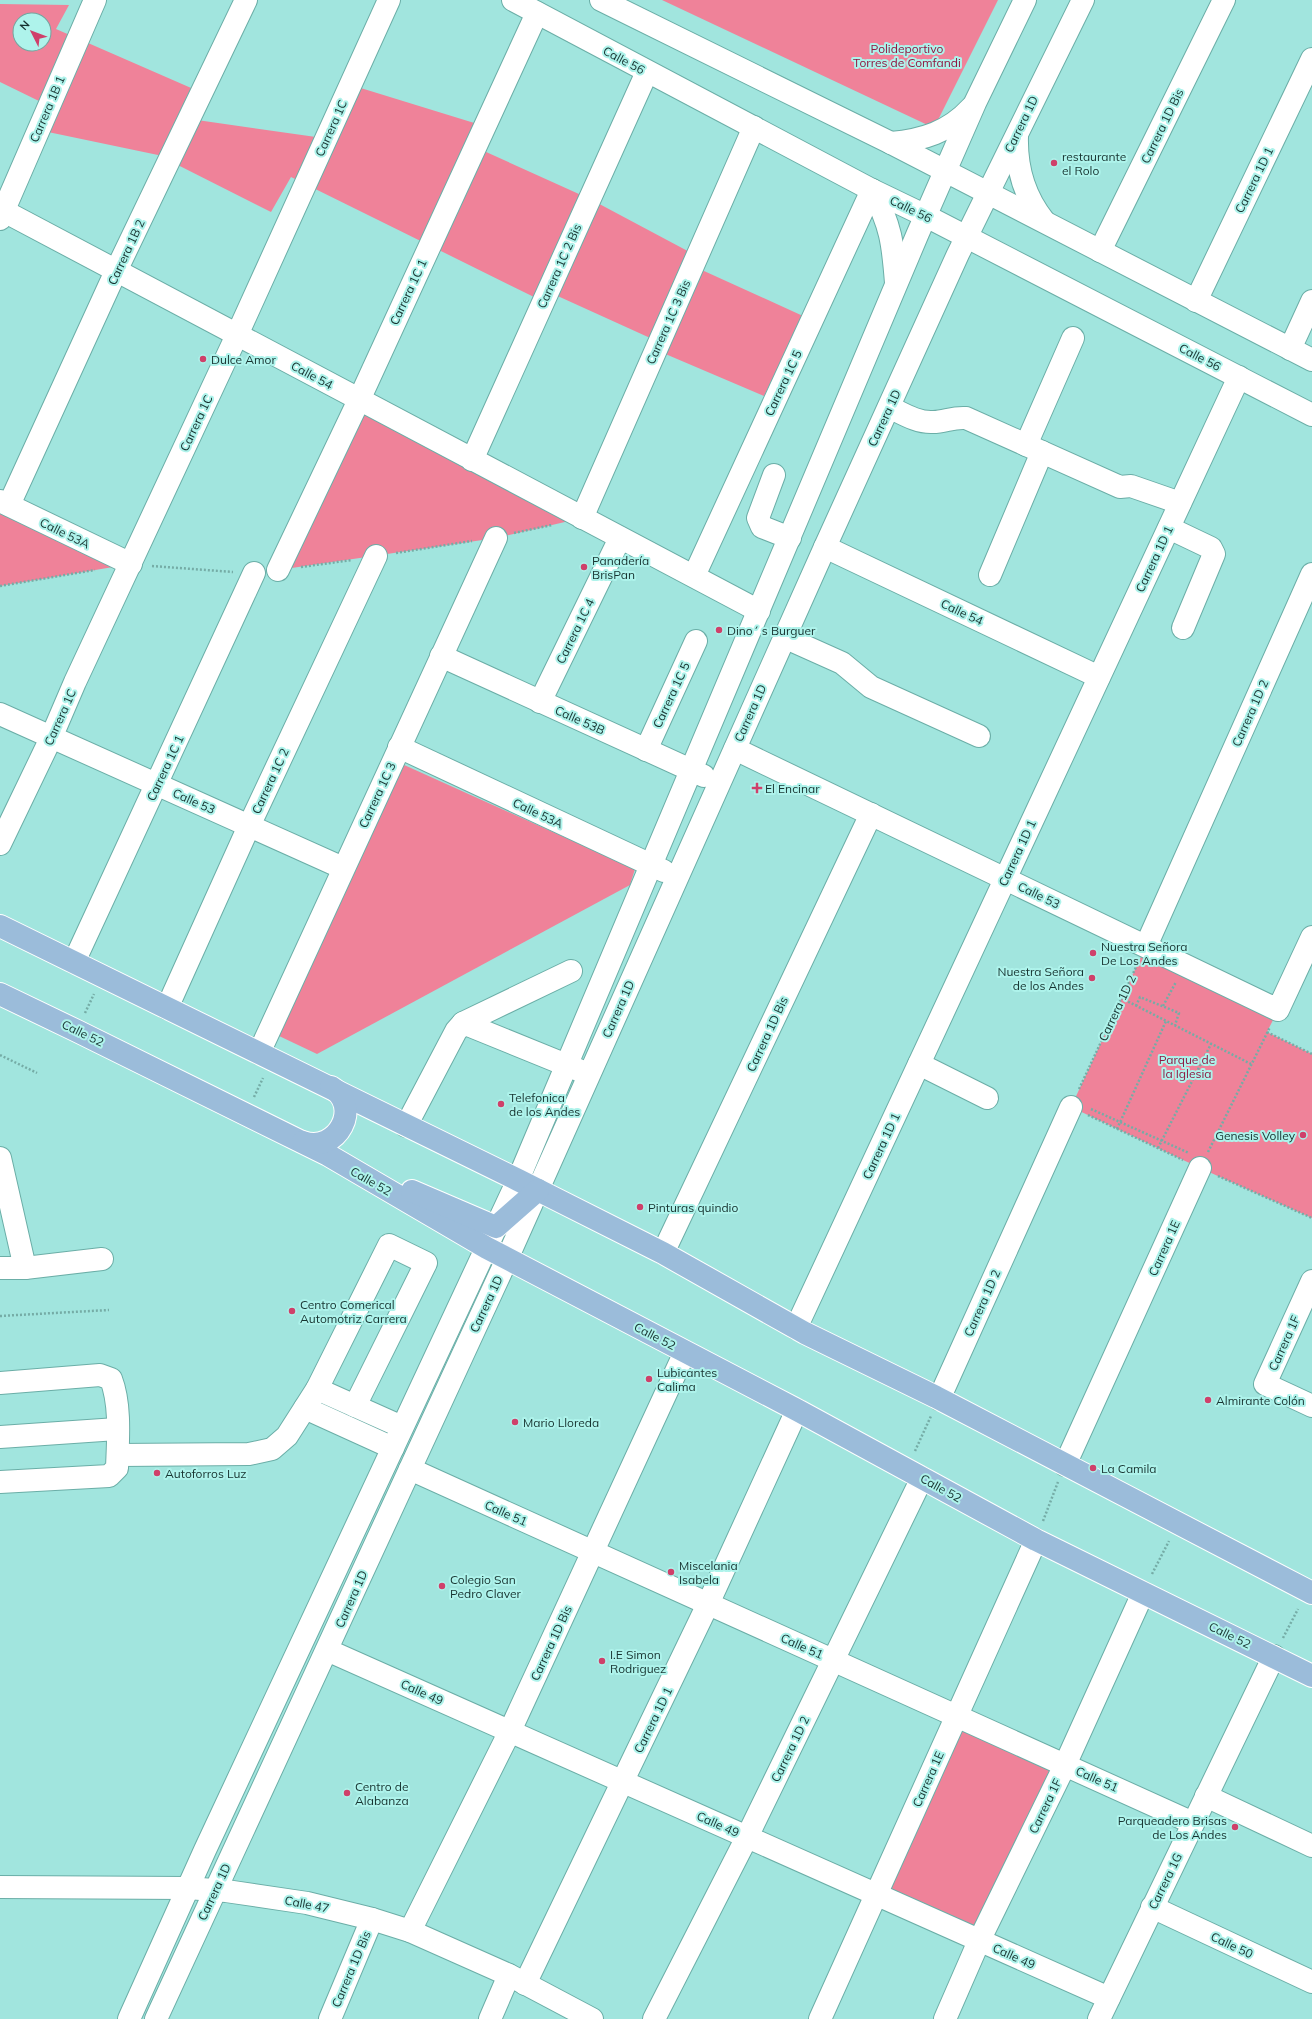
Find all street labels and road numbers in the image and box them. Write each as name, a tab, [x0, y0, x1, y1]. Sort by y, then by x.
street label: Calle 56	[601, 43, 647, 77]
street label: Carrera 1B 1	[26, 74, 68, 144]
street label: Carrera 1D Bis	[1137, 86, 1187, 166]
street label: Carrera 1D	[1001, 93, 1041, 155]
street label: Carrera 1C	[312, 97, 350, 159]
street label: Carrera 1D 1	[1232, 145, 1276, 215]
street label: Calle 56	[887, 192, 935, 226]
street label: Carrera 1B 2	[104, 217, 148, 287]
street label: Carrera 1C 2 Bis	[534, 221, 584, 311]
street label: Carrera 1C 1	[386, 257, 430, 327]
street label: Carrera 1C 3 Bis	[643, 277, 693, 367]
street label: Calle 56	[1177, 340, 1223, 374]
street label: Carrera 1C 5	[761, 348, 805, 418]
street label: Calle 54	[289, 358, 335, 392]
street label: Carrera 1D	[864, 387, 904, 449]
street label: Carrera 1C	[176, 392, 216, 454]
street label: Calle 53A	[38, 514, 93, 552]
street label: Carrera 1D 1	[1132, 523, 1176, 595]
street label: Carrera 1C 4	[553, 596, 597, 666]
street label: Calle 54	[938, 596, 986, 628]
street label: Carrera 1C 5	[649, 660, 693, 730]
street label: Carrera 1D 2	[1229, 677, 1271, 749]
street label: Carrera 1D	[731, 682, 769, 744]
street label: Carrera 1C	[41, 686, 79, 748]
street label: Calle 53B	[553, 702, 607, 738]
street label: Carrera 1C 1	[143, 733, 187, 803]
street label: Carrera 1C 2	[248, 746, 292, 816]
street label: Carrera 1C 3	[355, 760, 399, 830]
street label: Calle 53	[170, 785, 218, 817]
street label: Calle 53A	[510, 795, 566, 831]
street label: Carrera 1D 1	[995, 817, 1039, 889]
street label: Calle 53	[1015, 878, 1063, 912]
street label: Carrera 1D 2	[1095, 972, 1139, 1044]
street label: Carrera 1D	[599, 978, 637, 1040]
street label: Carrera 1D Bis	[743, 994, 791, 1074]
street label: Calle 52	[59, 1016, 107, 1050]
street label: Carrera 1D 1	[859, 1110, 903, 1182]
street label: Calle 52	[348, 1163, 394, 1199]
street label: Carrera 1E	[1145, 1218, 1183, 1278]
street label: Carrera 1D 2	[961, 1267, 1003, 1339]
street label: Carrera 1D	[466, 1273, 506, 1335]
street label: Carrera 1F	[1265, 1313, 1303, 1373]
street label: Calle 52	[632, 1319, 678, 1353]
street label: Calle 52	[918, 1471, 964, 1505]
street label: Calle 51	[482, 1497, 530, 1529]
street label: Carrera 1D	[332, 1568, 370, 1630]
street label: Carrera 1D Bis	[527, 1603, 575, 1683]
street label: Calle 52	[1206, 1618, 1254, 1652]
street label: Calle 51	[778, 1630, 826, 1662]
street label: Calle 49	[398, 1676, 446, 1708]
street label: Carrera 1D 1	[631, 1685, 675, 1755]
street label: Carrera 1D 2	[768, 1714, 812, 1784]
street label: Carrera 1E	[909, 1749, 947, 1809]
street label: Calle 51	[1073, 1763, 1121, 1795]
street label: Carrera 1F	[1025, 1776, 1065, 1836]
street label: Calle 49	[694, 1808, 742, 1840]
street label: Carrera 1G	[1145, 1850, 1185, 1912]
street label: Carrera 1D	[194, 1861, 234, 1923]
street label: Calle 47	[283, 1892, 331, 1916]
street label: Carrera 1D Bis	[328, 1929, 374, 2009]
street label: Calle 50	[1208, 1929, 1256, 1961]
street label: Calle 49	[990, 1940, 1038, 1972]

